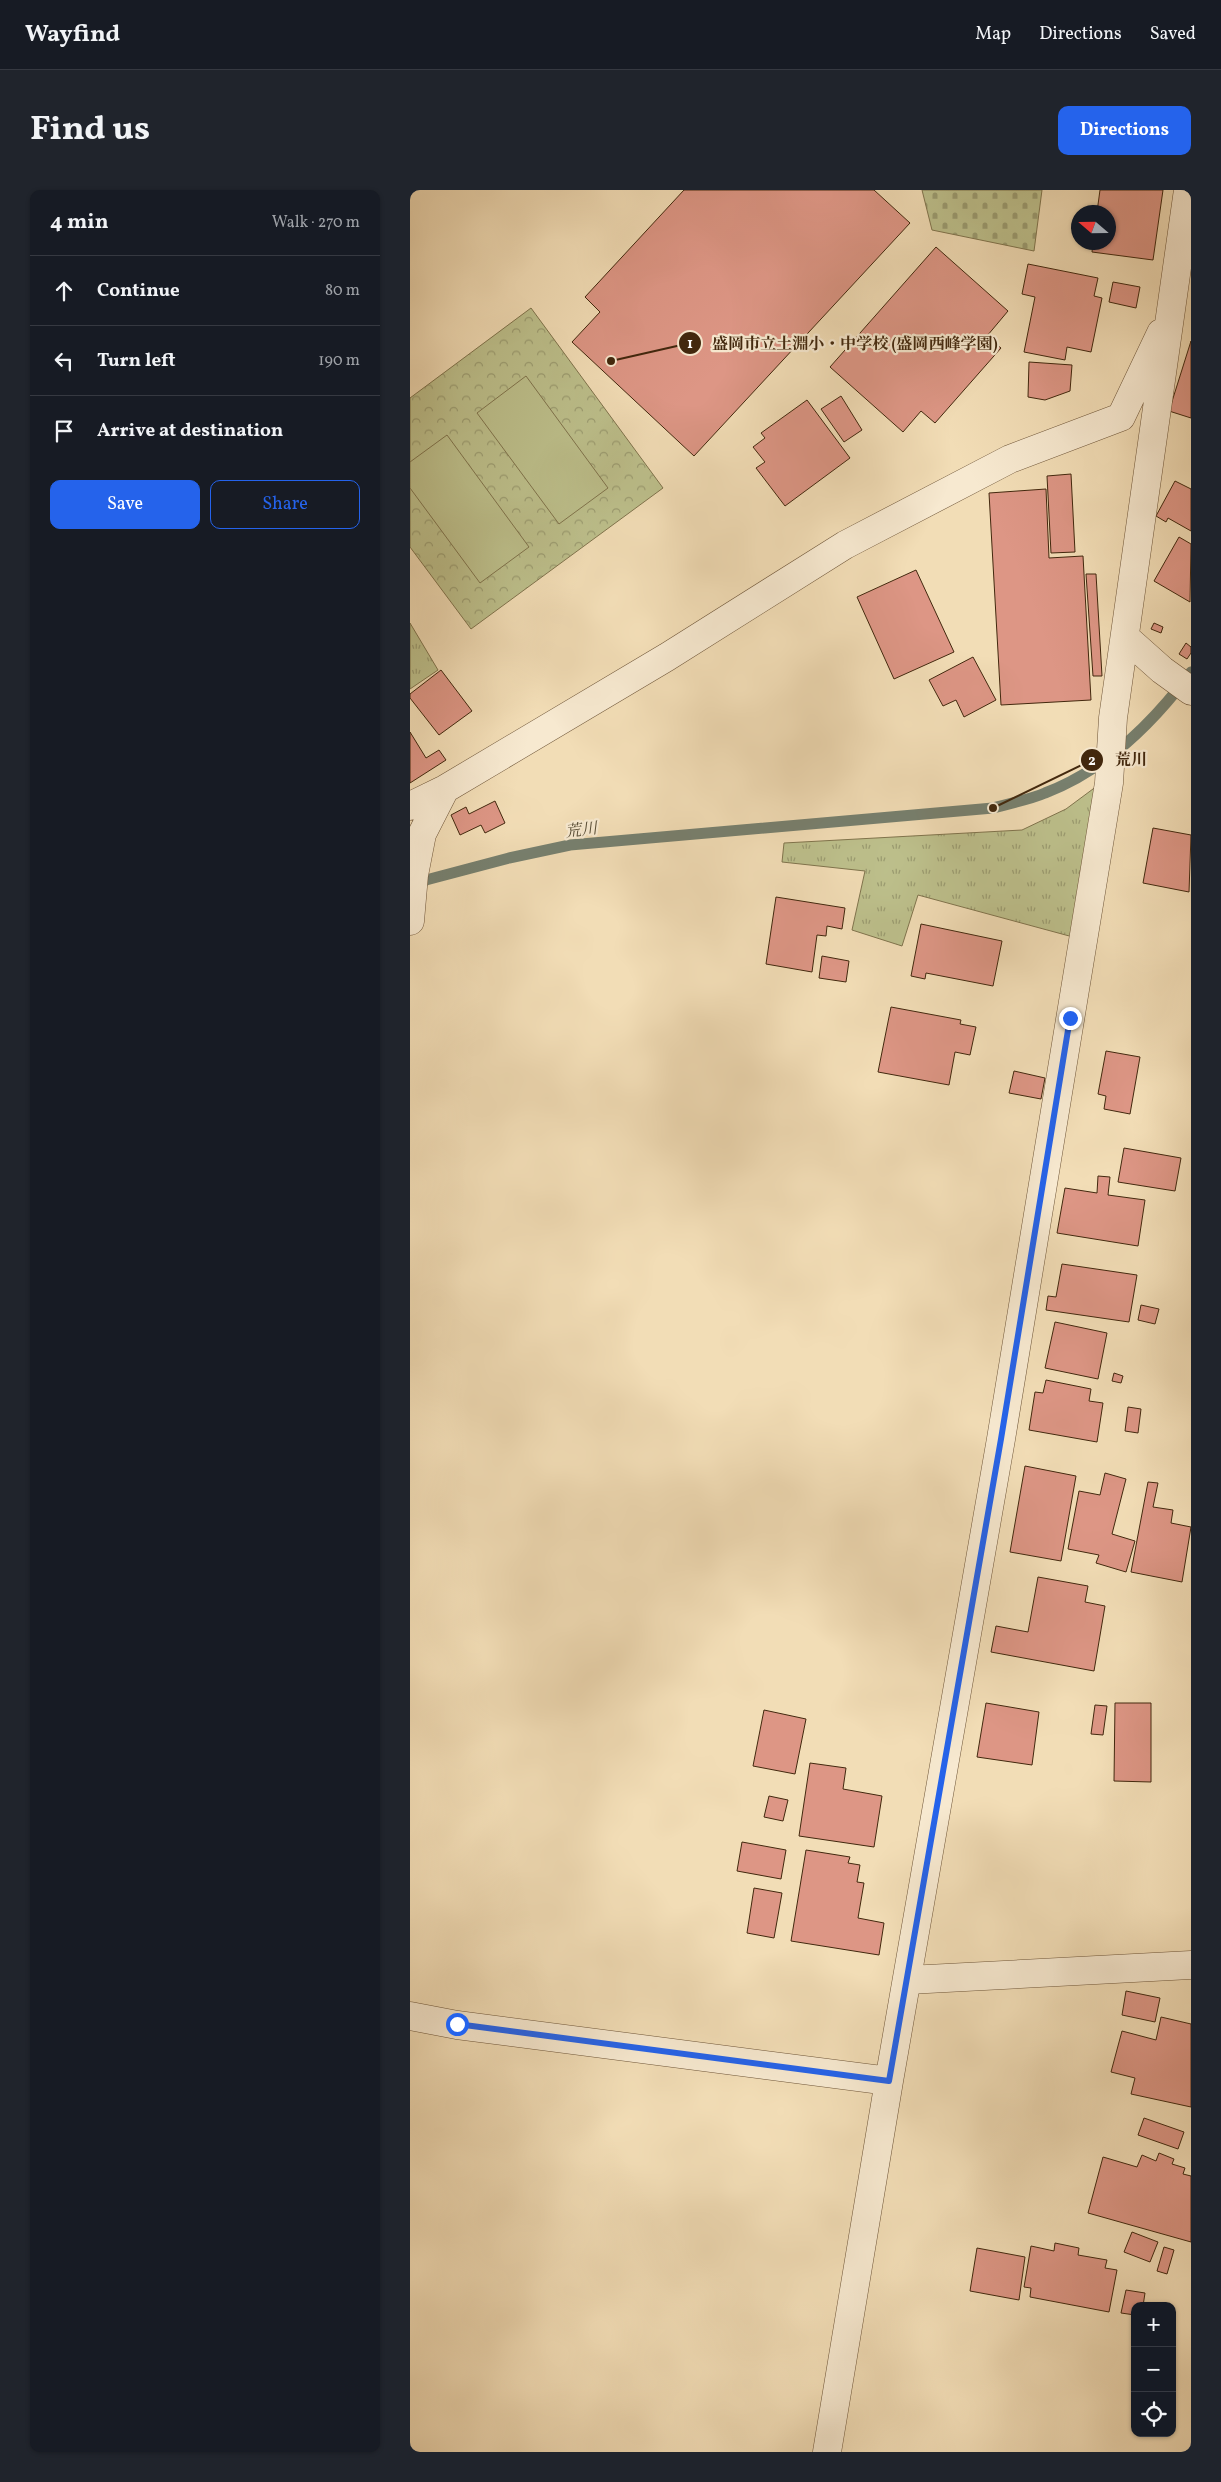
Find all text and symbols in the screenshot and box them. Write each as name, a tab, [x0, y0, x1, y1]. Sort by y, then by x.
text: Wayfind	[25, 18, 120, 52]
text: Map	[975, 22, 1011, 47]
text: Directions	[1039, 22, 1122, 47]
text: Saved	[1150, 22, 1196, 47]
text: Find us	[30, 106, 150, 154]
button: Directions	[1058, 106, 1191, 155]
north arrow	[1071, 205, 1116, 250]
text: 4 min	[50, 208, 109, 237]
text: Walk · 270 m	[272, 212, 360, 234]
icon: ahead	[50, 277, 78, 305]
text: Continue	[97, 278, 180, 304]
text: 80 m	[325, 280, 360, 302]
callout: 盛岡市立土淵小・中学校 (盛岡西峰学園)	[678, 327, 1008, 358]
text: 1	[687, 334, 693, 355]
text: 盛岡市立土淵小・中学校 (盛岡西峰学園)	[712, 334, 998, 356]
icon: left	[50, 347, 78, 375]
text: Turn left	[97, 348, 176, 374]
text: 190 m	[318, 350, 360, 372]
icon: arrive	[50, 417, 78, 445]
text: Arrive at destination	[97, 418, 283, 444]
button: Save	[50, 480, 200, 529]
button: Share	[210, 480, 360, 529]
callout: 荒川	[1080, 744, 1157, 775]
text: 荒川	[1115, 750, 1147, 772]
text: 2	[1088, 751, 1096, 772]
water label: 荒川	[564, 818, 600, 844]
route end	[1059, 1007, 1082, 1030]
route start	[446, 2013, 469, 2036]
map controls	[1131, 2302, 1176, 2437]
button: +	[1131, 2302, 1176, 2347]
button: −	[1131, 2347, 1176, 2392]
button: locate	[1131, 2392, 1176, 2437]

